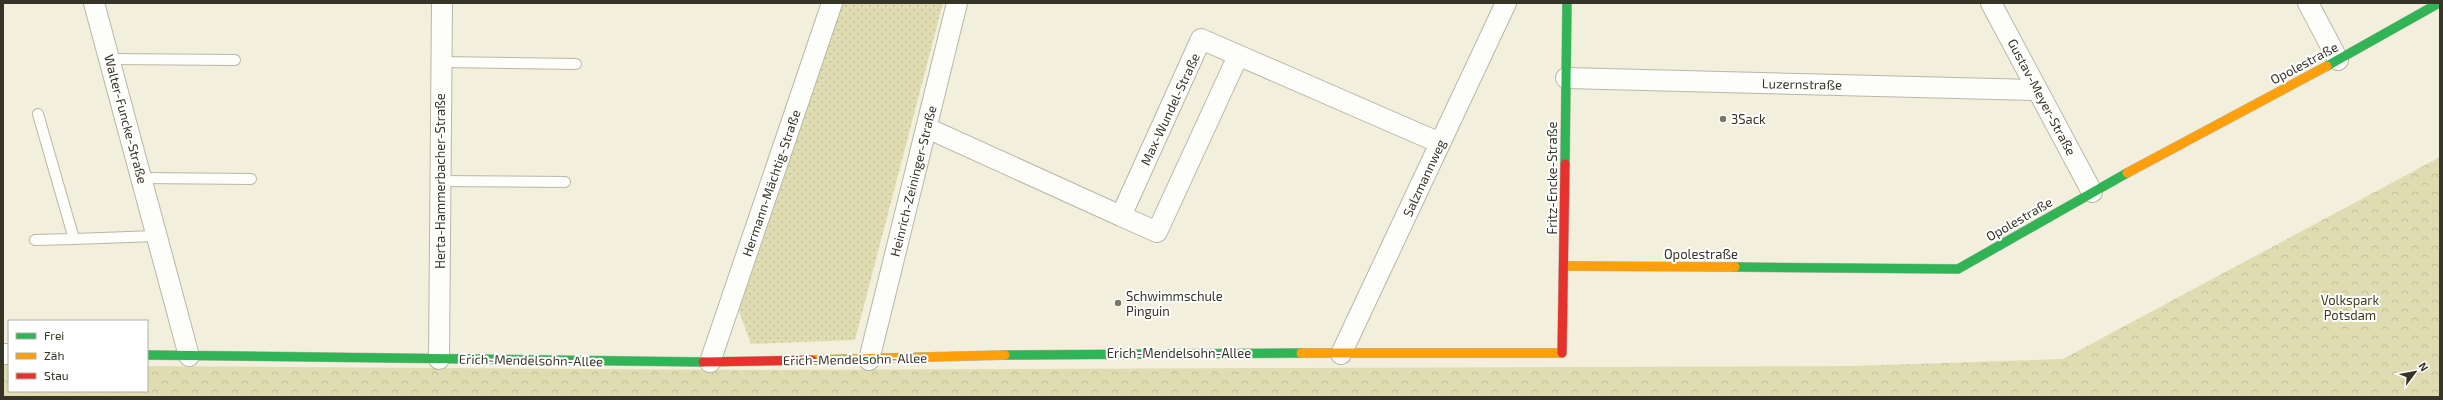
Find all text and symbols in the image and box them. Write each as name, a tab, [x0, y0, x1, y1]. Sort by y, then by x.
street label: Gustav-Meyer-Straße	[2004, 36, 2080, 158]
street label: Opolestraße	[2268, 39, 2340, 87]
street label: Max-Wundel-Straße	[1137, 50, 1203, 168]
street label: Walter-Funcke-Straße	[101, 53, 151, 185]
street label: Luzernstraße	[1762, 75, 1842, 93]
street label: Herta-Hammerbacher-Straße	[432, 93, 448, 269]
street label: Heinrich-Zeininger-Straße	[886, 104, 940, 258]
street label: Hermann-Mächtig-Straße	[738, 107, 804, 258]
place label: 3Sack	[1731, 111, 1766, 127]
marker: 3Sack	[1718, 114, 1728, 124]
street label: Fritz-Encke-Straße	[1544, 122, 1560, 234]
street label: Salzmannweg	[1399, 137, 1449, 219]
street label: Opolestraße	[1983, 194, 2055, 244]
street label: Opolestraße	[1664, 246, 1738, 262]
place label: Schwimmschule Pinguin	[1126, 288, 1223, 319]
park label: Volkspark Potsdam	[2321, 292, 2380, 323]
marker: Schwimmschule Pinguin	[1113, 298, 1123, 308]
legend	[8, 320, 148, 392]
text: Frei	[44, 328, 64, 342]
street label: Erich-Mendelsohn-Allee	[1107, 345, 1251, 361]
text: Zäh	[44, 348, 64, 362]
street label: Erich-Mendelsohn-Allee	[783, 350, 927, 368]
street label: Erich-Mendelsohn-Allee	[459, 351, 603, 369]
north arrow	[2395, 352, 2435, 392]
text: N	[2416, 360, 2432, 373]
text: Stau	[44, 368, 69, 382]

